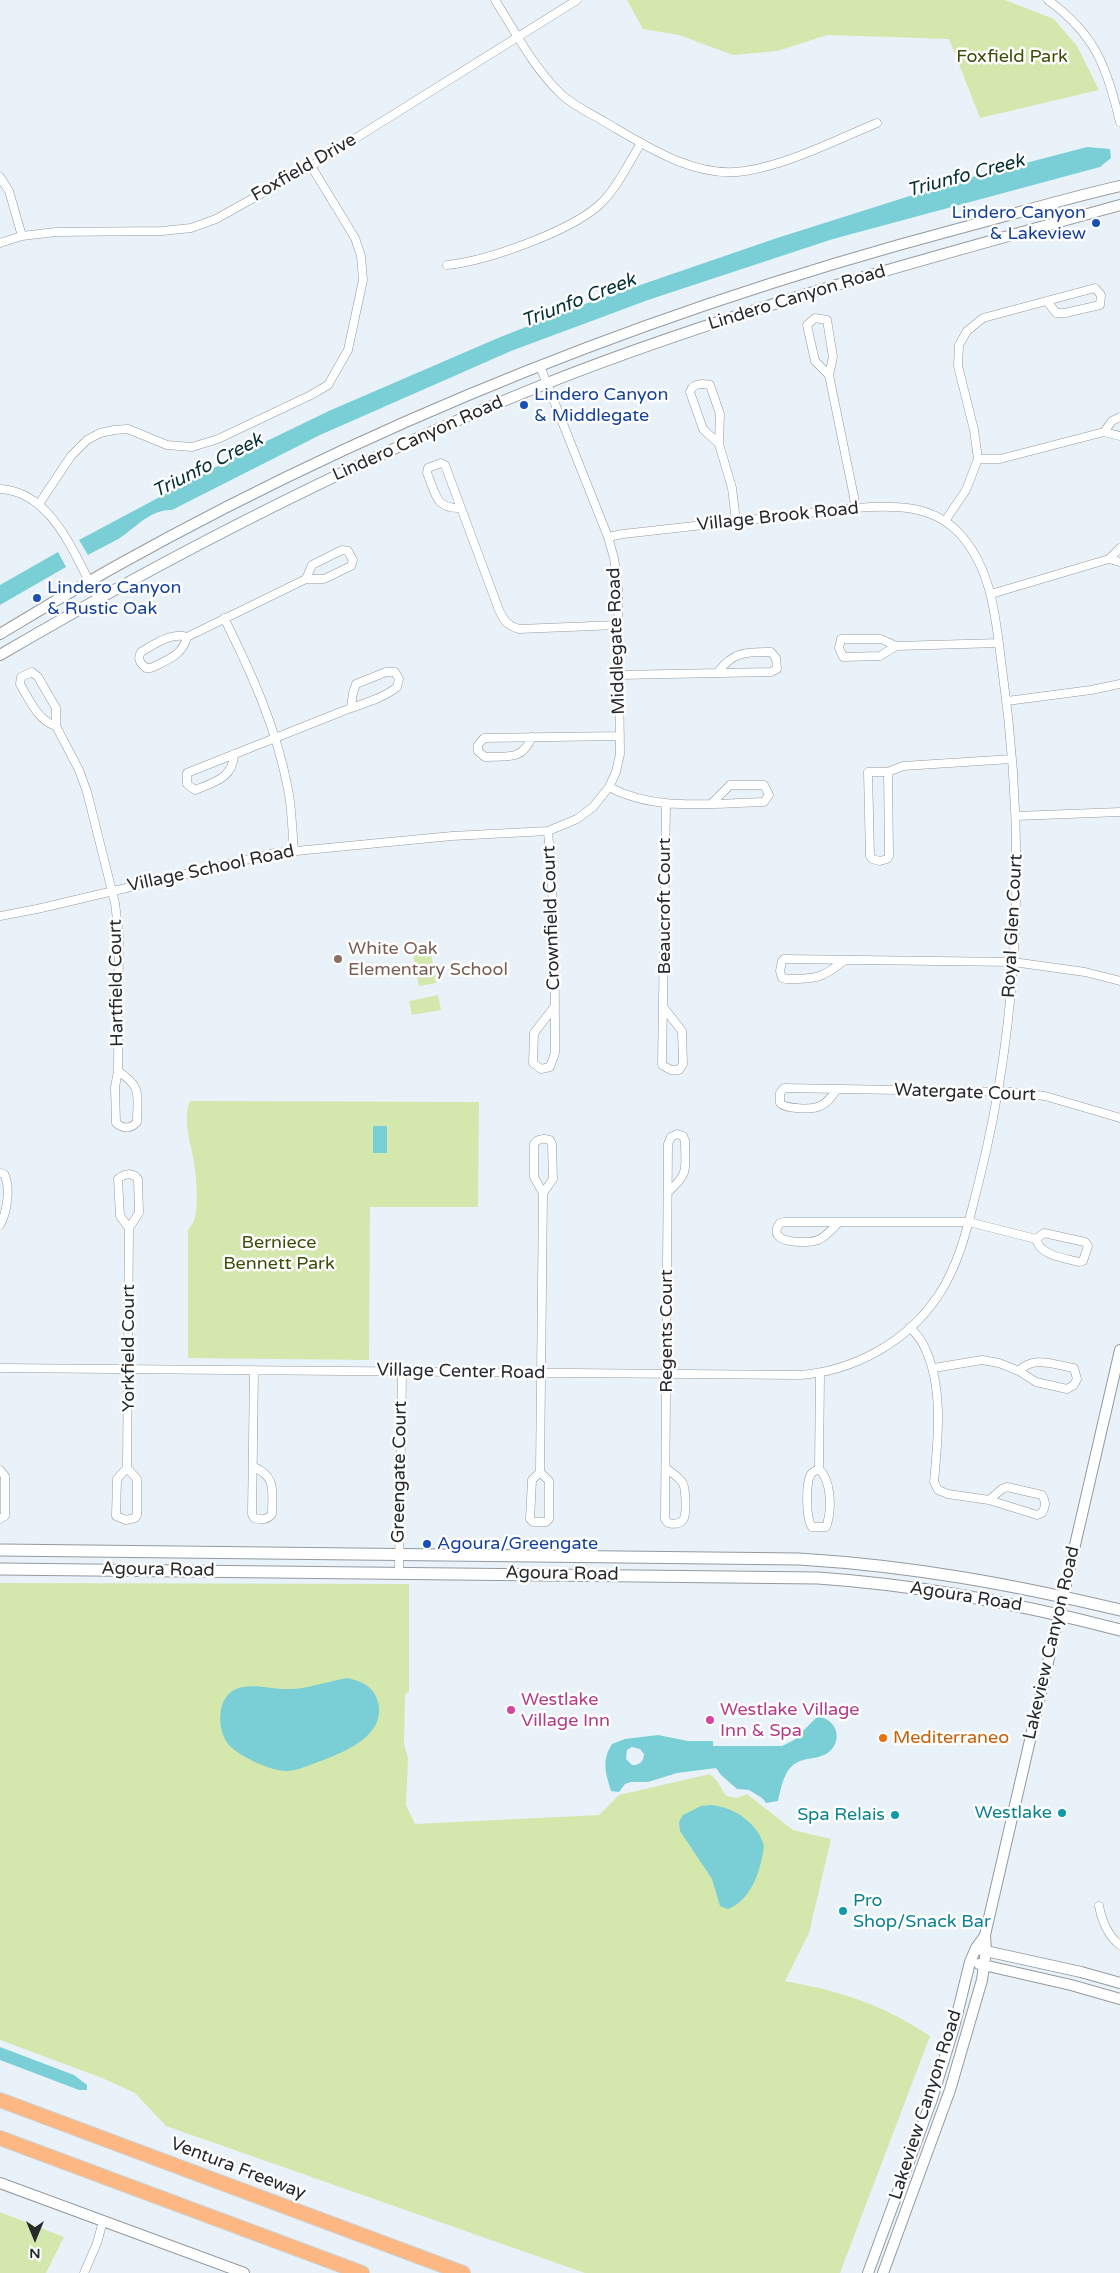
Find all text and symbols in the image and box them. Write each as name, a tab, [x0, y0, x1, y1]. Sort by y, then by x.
park label: Foxfield Park	[956, 46, 1068, 68]
street label: Foxfield Drive	[248, 129, 360, 207]
water label: Triunfo Creek	[905, 149, 1027, 203]
place label: Lindero Canyon & Lakeview	[952, 202, 1086, 244]
marker: Lindero Canyon & Lakeview	[1090, 217, 1102, 229]
street label: Lindero Canyon Road	[706, 261, 888, 335]
water label: Triunfo Creek	[519, 269, 639, 333]
place label: Lindero Canyon & Middlegate	[534, 384, 668, 426]
street label: Lindero Canyon Road	[329, 392, 507, 486]
marker: Lindero Canyon & Middlegate	[518, 399, 530, 411]
water label: Triunfo Creek	[149, 428, 267, 504]
street label: Village Brook Road	[696, 498, 860, 536]
street label: Middlegate Road	[604, 567, 630, 715]
place label: Lindero Canyon & Rustic Oak	[47, 577, 181, 620]
marker: Lindero Canyon & Rustic Oak	[31, 592, 43, 604]
street label: Beaucroft Court	[654, 838, 676, 974]
street label: Village School Road	[126, 841, 296, 897]
street label: Crownfield Court	[539, 845, 565, 991]
street label: Royal Glen Court	[998, 853, 1028, 999]
street label: Hartfield Court	[105, 919, 129, 1047]
place label: White Oak Elementary School	[348, 938, 508, 981]
marker: White Oak Elementary School	[332, 953, 344, 965]
street label: Watergate Court	[894, 1080, 1036, 1106]
park label: Berniece Bennett Park	[223, 1232, 335, 1274]
street label: Regents Court	[656, 1269, 678, 1393]
street label: Yorkfield Court	[118, 1284, 140, 1412]
street label: Village Center Road	[376, 1360, 546, 1384]
street label: Greengate Court	[388, 1401, 412, 1543]
place label: Agoura/Greengate	[437, 1533, 598, 1555]
marker: Agoura/Greengate	[421, 1538, 433, 1550]
street label: Lakeview Canyon Road	[1019, 1544, 1085, 1742]
street label: Agoura Road	[101, 1558, 215, 1582]
street label: Agoura Road	[505, 1562, 619, 1586]
street label: Agoura Road	[908, 1577, 1024, 1617]
place label: Westlake Village Inn	[521, 1689, 610, 1732]
place label: Westlake Village Inn & Spa	[720, 1699, 860, 1742]
marker: Westlake Village Inn	[505, 1704, 517, 1716]
marker: Westlake Village Inn & Spa	[704, 1714, 716, 1726]
place label: Mediterraneo	[893, 1727, 1009, 1749]
marker: Mediterraneo	[877, 1732, 889, 1744]
place label: Westlake	[975, 1802, 1052, 1824]
place label: Spa Relais	[797, 1804, 885, 1826]
marker: Westlake	[1056, 1807, 1068, 1819]
marker: Spa Relais	[889, 1809, 901, 1821]
place label: Pro Shop/Snack Bar	[853, 1890, 991, 1932]
marker: Pro Shop/Snack Bar	[837, 1905, 849, 1917]
street label: Lakeview Canyon Road	[885, 2007, 967, 2203]
street label: Ventura Freeway	[167, 2133, 309, 2205]
north arrow	[10, 2213, 60, 2263]
text: N	[29, 2245, 41, 2262]

